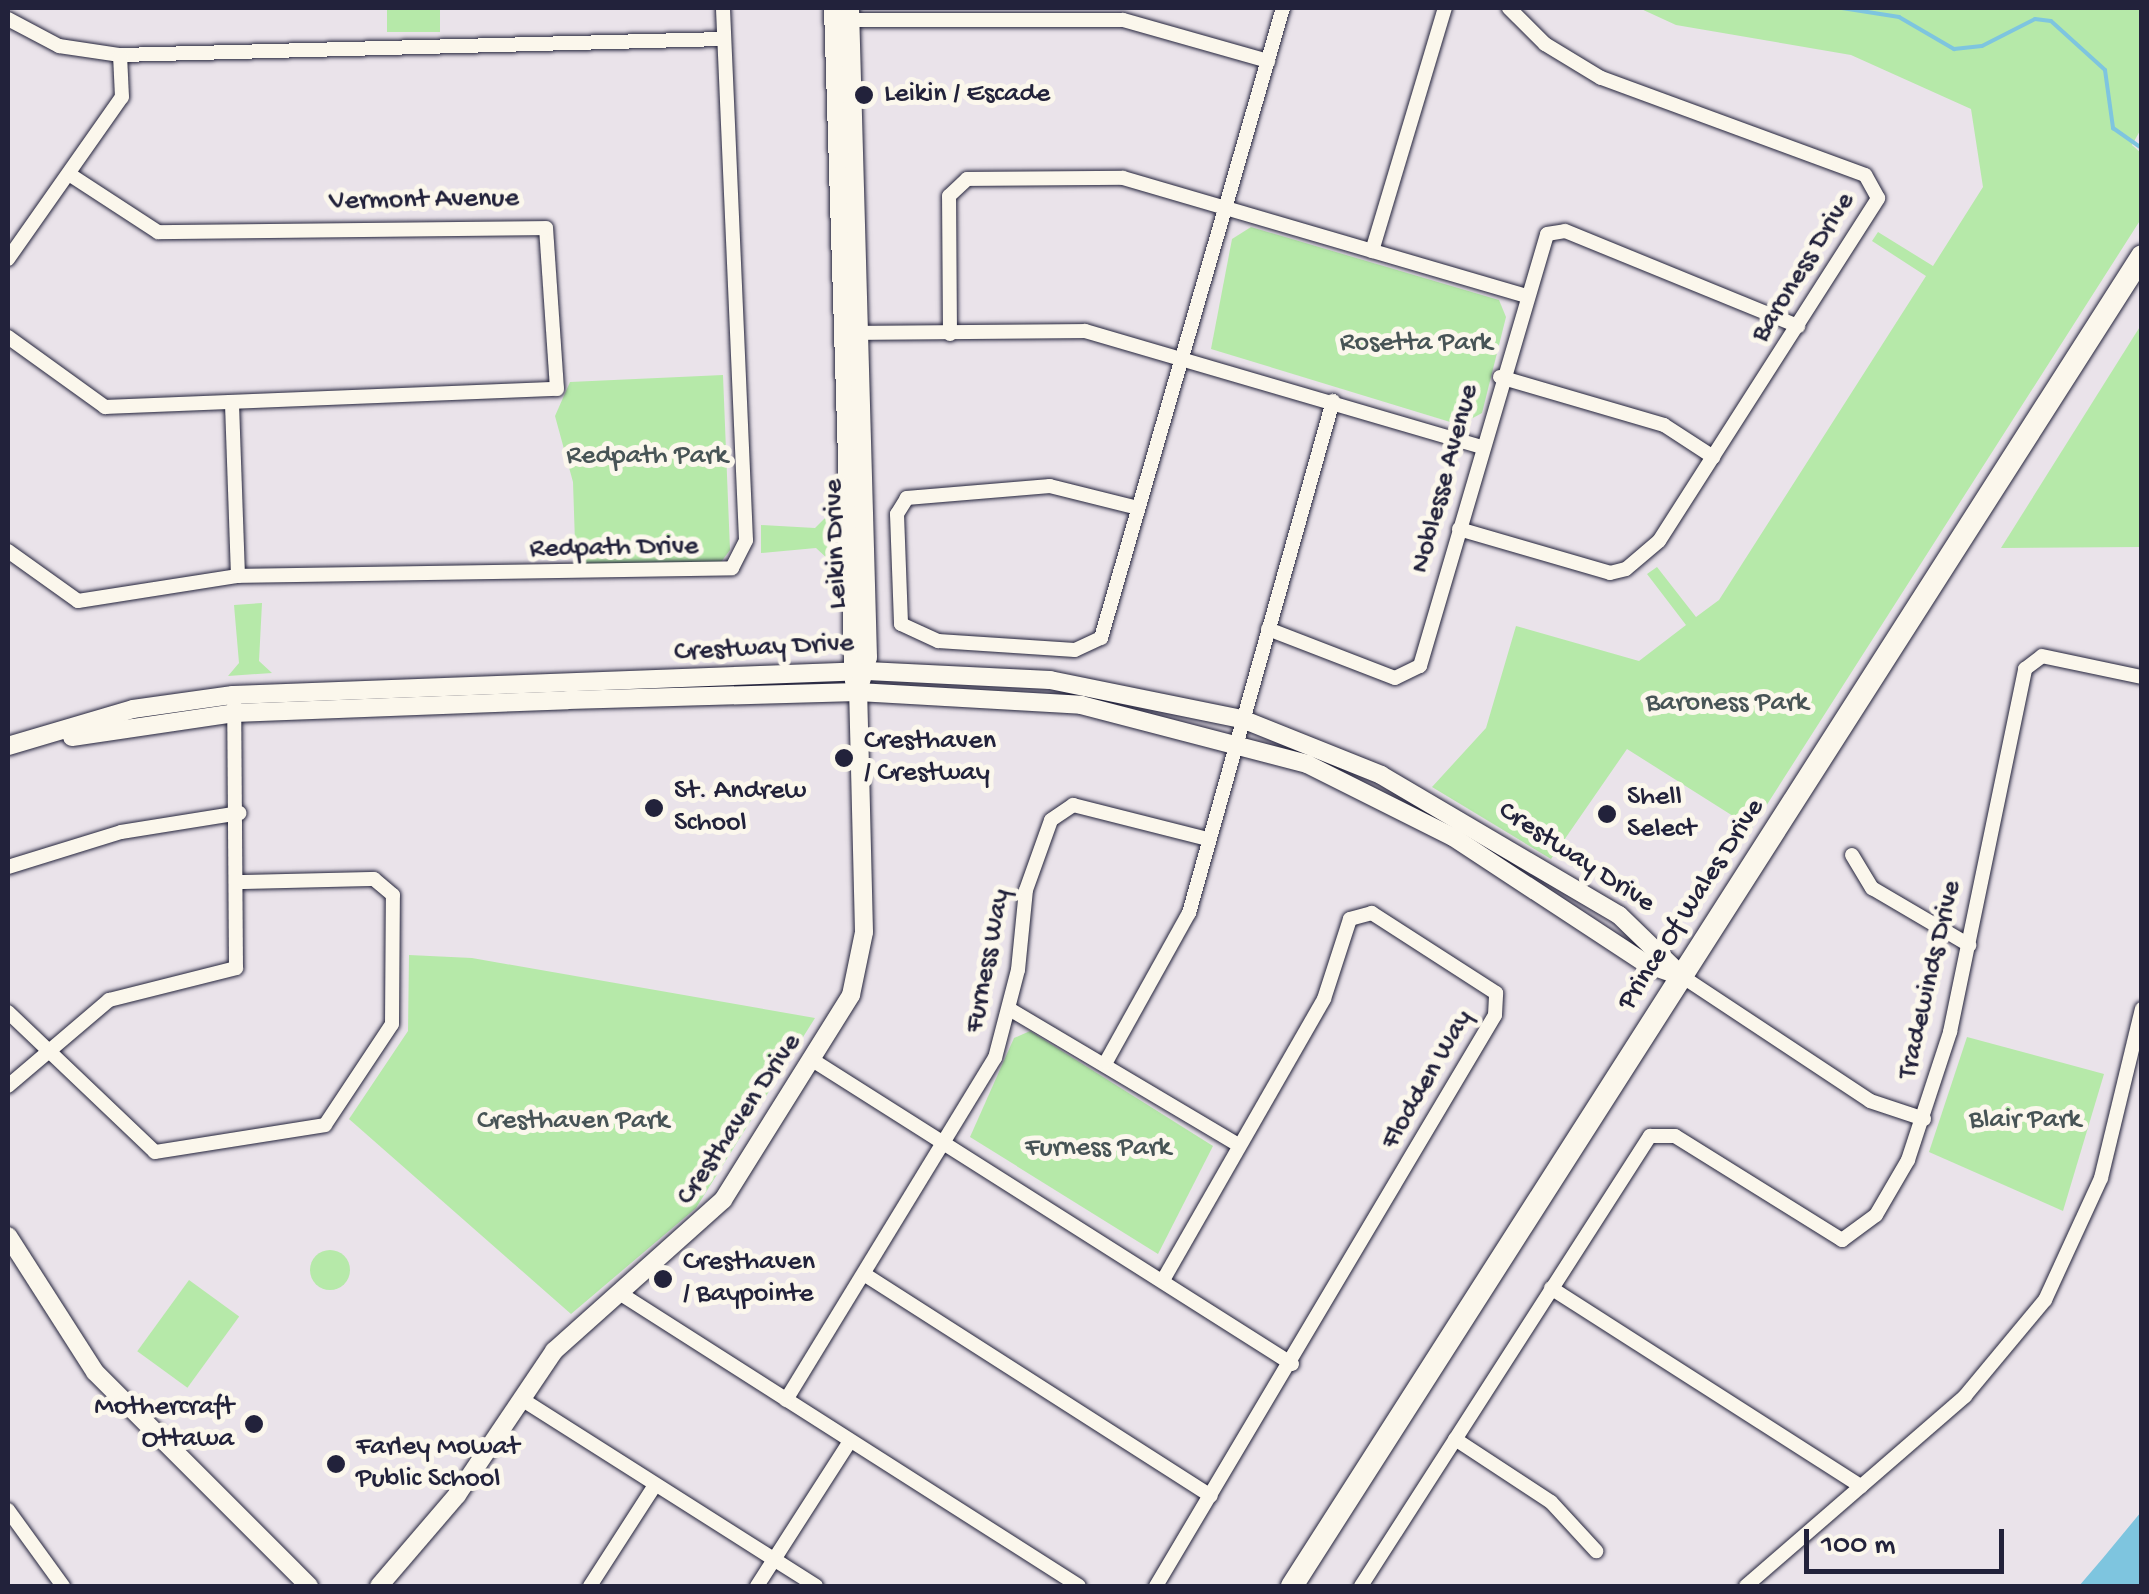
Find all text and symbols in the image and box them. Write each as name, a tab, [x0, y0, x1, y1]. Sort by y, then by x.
place label: Leikin / Escade	[884, 78, 1050, 112]
marker: Leikin / Escade	[853, 84, 875, 106]
street label: Vermont Avenue	[329, 183, 519, 219]
street label: Baroness Drive	[1745, 187, 1863, 349]
park label: Rosetta Park	[1340, 327, 1492, 361]
street label: Noblesse Avenue	[1405, 381, 1487, 577]
park label: Redpath Park	[566, 440, 728, 474]
street label: Leikin Drive	[818, 478, 856, 610]
street label: Redpath Drive	[529, 531, 699, 567]
street label: Crestway Drive	[673, 628, 855, 670]
park label: Baroness Park	[1646, 687, 1808, 721]
place label: Cresthaven / Crestway	[864, 725, 996, 791]
marker: Cresthaven / Crestway	[833, 747, 855, 769]
place label: St. Andrew School	[674, 775, 806, 841]
place label: Shell Select	[1627, 781, 1696, 847]
street label: Prince Of Wales Drive	[1611, 793, 1773, 1017]
street label: Crestway Drive	[1491, 795, 1661, 921]
marker: St. Andrew School	[643, 797, 665, 819]
marker: Shell Select	[1596, 803, 1618, 825]
street label: Tradewinds Drive	[1892, 878, 1970, 1082]
street label: Furness Way	[959, 886, 1019, 1036]
street label: Flodden Way	[1375, 1004, 1481, 1156]
street label: Cresthaven Drive	[670, 1028, 810, 1212]
park label: Blair Park	[1969, 1104, 2081, 1138]
park label: Cresthaven Park	[477, 1105, 669, 1139]
park label: Furness Park	[1025, 1132, 1171, 1166]
place label: Cresthaven / Baypointe	[683, 1246, 815, 1312]
marker: Cresthaven / Baypointe	[652, 1268, 674, 1290]
place label: Mothercraft Ottawa	[94, 1391, 234, 1457]
marker: Mothercraft Ottawa	[243, 1413, 265, 1435]
place label: Farley Mowat Public School	[356, 1431, 519, 1497]
marker: Farley Mowat Public School	[325, 1453, 347, 1475]
scale bar	[1809, 1509, 2009, 1571]
text: 100 m	[1821, 1529, 1896, 1564]

